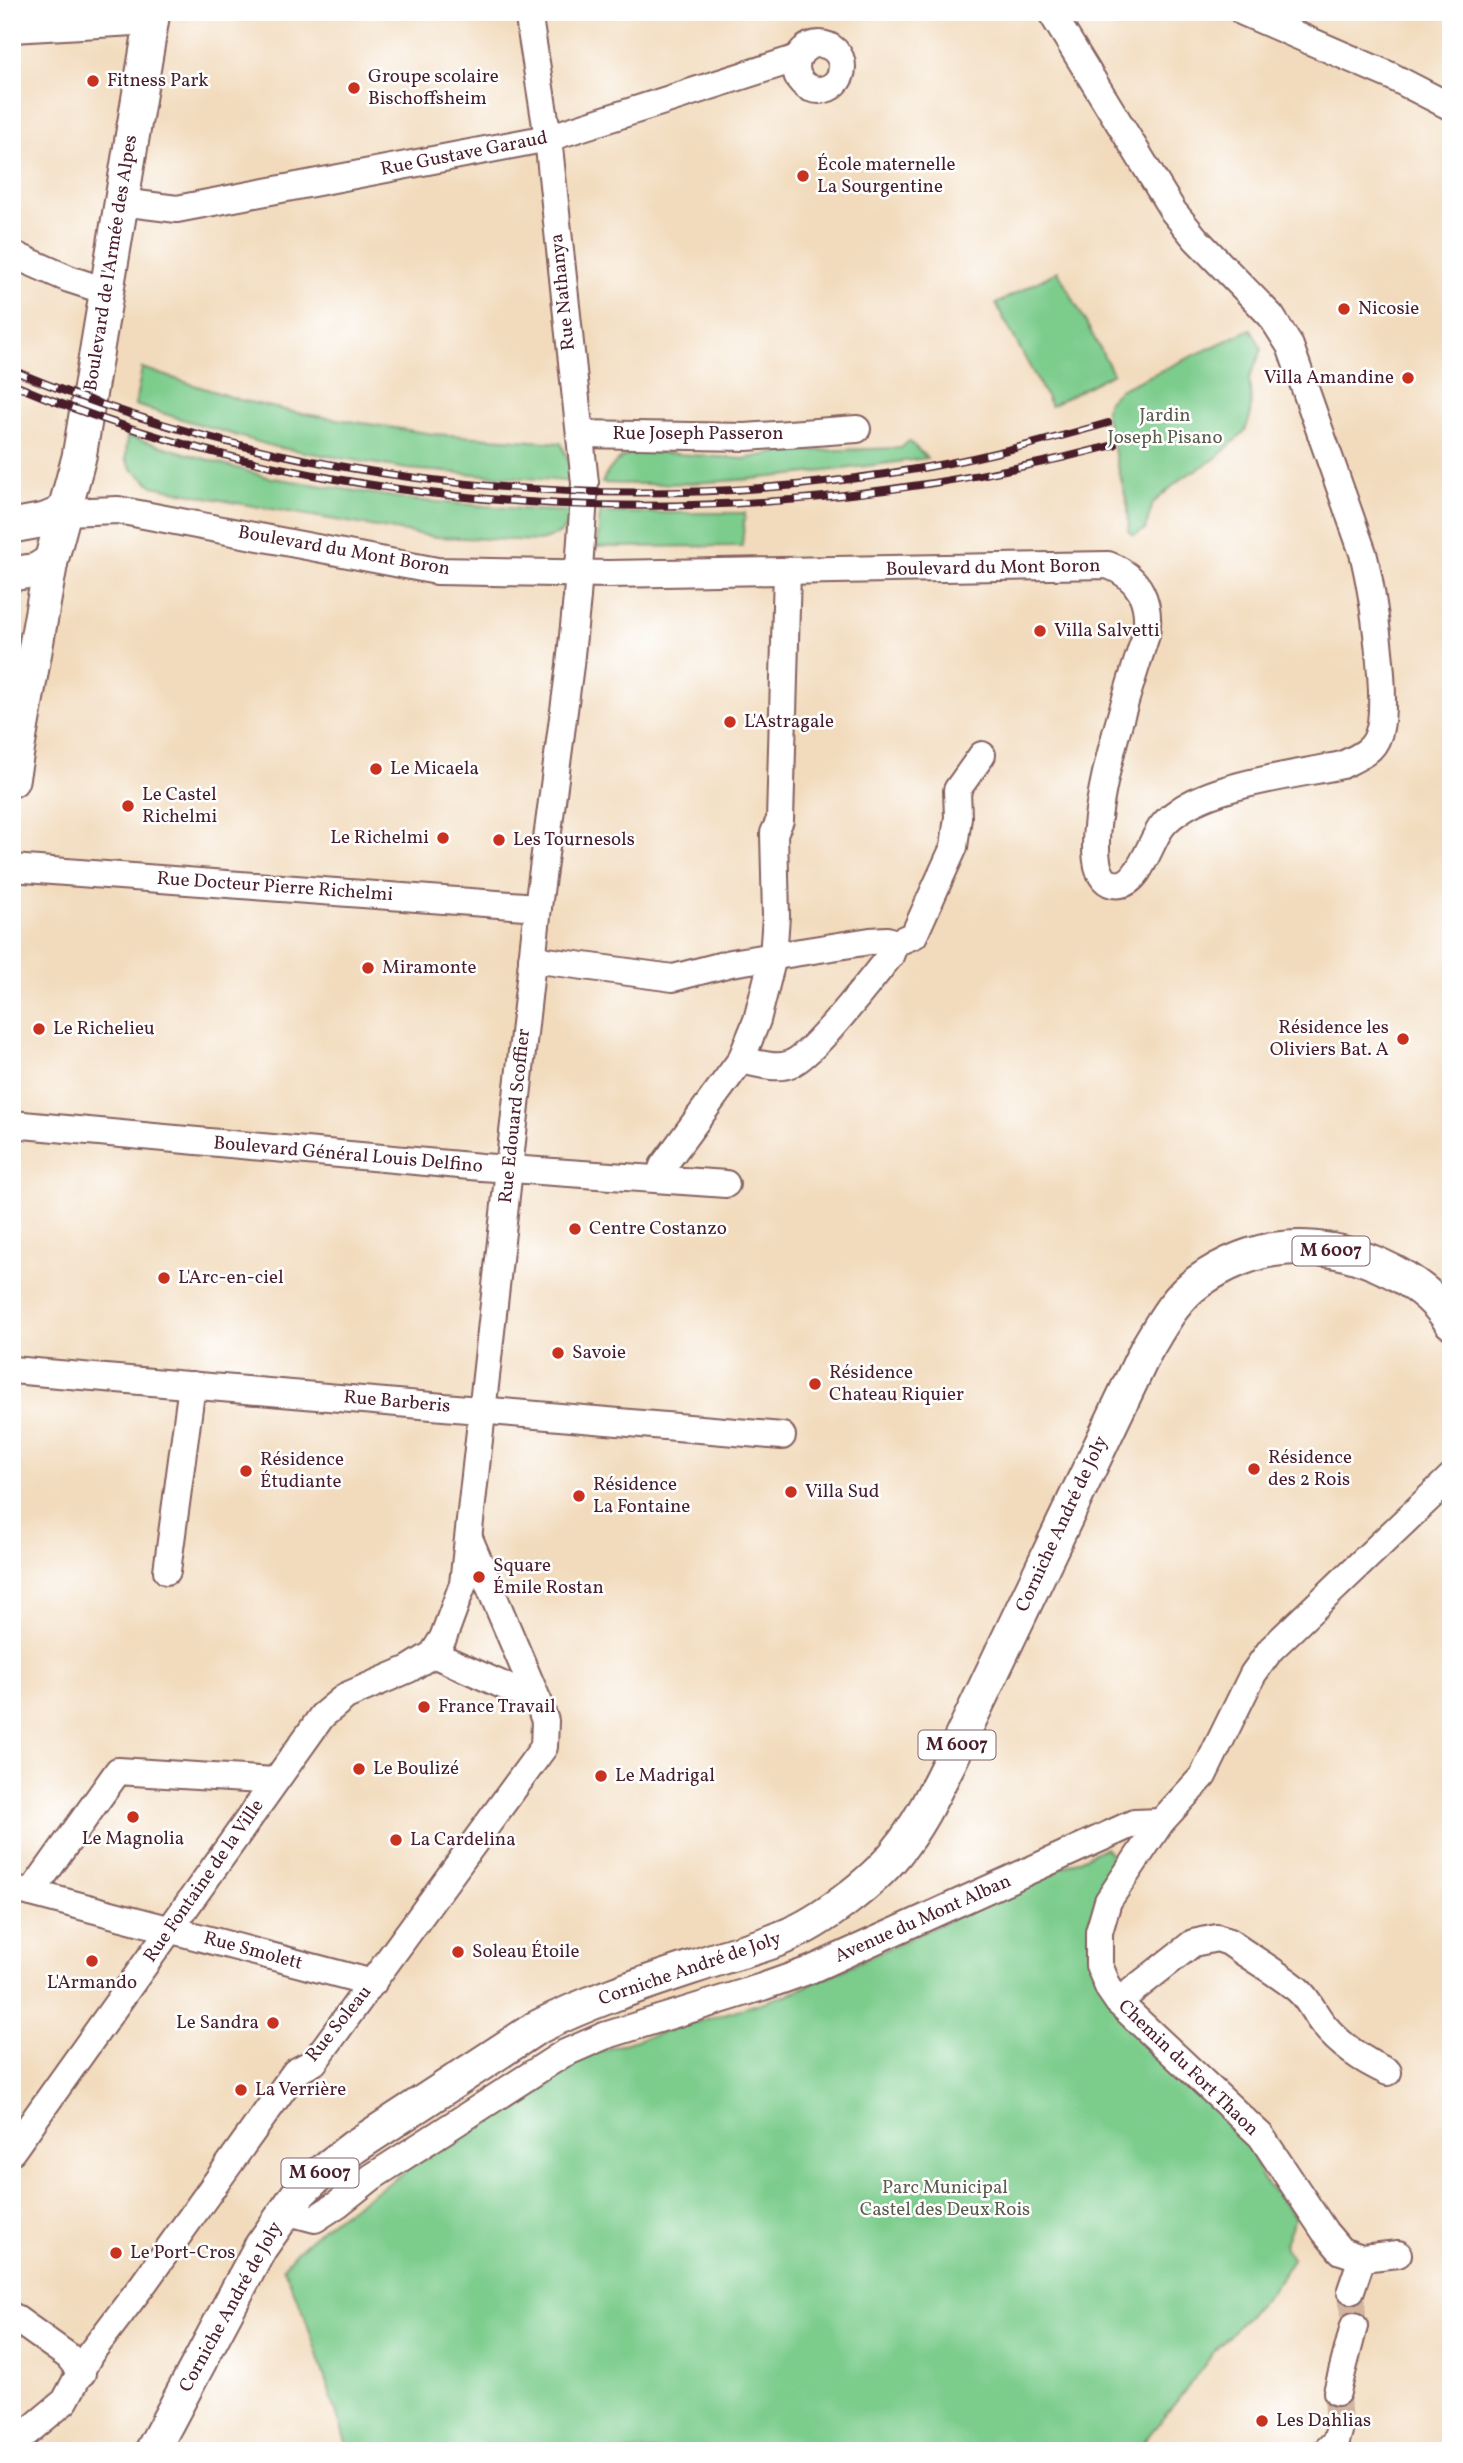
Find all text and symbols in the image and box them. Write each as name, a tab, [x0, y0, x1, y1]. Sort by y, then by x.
place label: Groupe scolaire Bischoffsheim	[368, 64, 499, 112]
place label: Fitness Park	[107, 68, 209, 94]
marker: Fitness Park	[85, 73, 101, 89]
marker: Groupe scolaire Bischoffsheim	[346, 80, 362, 96]
street label: Rue Gustave Garaud	[378, 125, 550, 183]
street label: Boulevard de l'Armée des Alpes	[78, 133, 144, 393]
place label: École maternelle La Sourgentine	[817, 152, 955, 200]
marker: École maternelle La Sourgentine	[795, 168, 811, 184]
street label: Rue Nathanya	[544, 232, 582, 352]
place label: Nicosie	[1358, 296, 1419, 322]
marker: Nicosie	[1336, 301, 1352, 317]
place label: Villa Amandine	[1264, 365, 1394, 391]
marker: Villa Amandine	[1400, 370, 1416, 386]
park label: Jardin Joseph Pisano	[1107, 403, 1223, 451]
street label: Rue Joseph Passeron	[612, 421, 784, 447]
street label: Boulevard du Mont Boron	[236, 520, 452, 582]
street label: Boulevard du Mont Boron	[885, 553, 1101, 583]
place label: Villa Salvetti	[1054, 618, 1160, 644]
marker: Villa Salvetti	[1032, 623, 1048, 639]
place label: L'Astragale	[744, 709, 834, 735]
marker: L'Astragale	[722, 714, 738, 730]
place label: Le Micaela	[390, 756, 479, 782]
marker: Le Micaela	[368, 761, 384, 777]
place label: Le Castel Richelmi	[142, 782, 218, 830]
marker: Le Castel Richelmi	[120, 798, 136, 814]
place label: Le Richelmi	[330, 825, 429, 851]
place label: Les Tournesols	[513, 827, 635, 853]
marker: Le Richelmi	[435, 830, 451, 846]
marker: Les Tournesols	[491, 832, 507, 848]
street label: Rue Docteur Pierre Richelmi	[156, 866, 394, 908]
place label: Miramonte	[382, 955, 477, 981]
marker: Miramonte	[360, 960, 376, 976]
place label: Résidence les Oliviers Bat. A	[1270, 1015, 1389, 1063]
place label: Le Richelieu	[53, 1016, 155, 1042]
marker: Le Richelieu	[31, 1021, 47, 1037]
street label: Rue Edouard Scoffier	[493, 1027, 537, 1205]
marker: Résidence les Oliviers Bat. A	[1395, 1031, 1411, 1047]
street label: Boulevard Général Louis Delfino	[212, 1130, 484, 1180]
place label: Centre Costanzo	[589, 1216, 727, 1242]
marker: Centre Costanzo	[567, 1221, 583, 1237]
road number: M 6007	[1292, 1236, 1370, 1266]
place label: L'Arc-en-ciel	[178, 1265, 284, 1291]
marker: L'Arc-en-ciel	[156, 1270, 172, 1286]
place label: Savoie	[572, 1340, 626, 1366]
marker: Savoie	[550, 1345, 566, 1361]
place label: Résidence Chateau Riquier	[829, 1360, 964, 1408]
marker: Résidence Chateau Riquier	[807, 1376, 823, 1392]
street label: Rue Barberis	[343, 1384, 451, 1420]
street label: Corniche André de Joly	[1010, 1432, 1114, 1616]
place label: Résidence des 2 Rois	[1268, 1445, 1352, 1493]
place label: Résidence Étudiante	[260, 1447, 344, 1495]
marker: Résidence des 2 Rois	[1246, 1461, 1262, 1477]
marker: Résidence Étudiante	[238, 1463, 254, 1479]
place label: Résidence La Fontaine	[593, 1472, 690, 1520]
place label: Villa Sud	[805, 1479, 879, 1505]
marker: Villa Sud	[783, 1484, 799, 1500]
marker: Résidence La Fontaine	[571, 1488, 587, 1504]
place label: Square Émile Rostan	[493, 1553, 604, 1601]
marker: Square Émile Rostan	[471, 1569, 487, 1585]
place label: France Travail	[438, 1694, 556, 1720]
marker: France Travail	[416, 1699, 432, 1715]
road number: M 6007	[918, 1730, 996, 1760]
place label: Le Boulizé	[373, 1756, 459, 1782]
marker: Le Boulizé	[351, 1761, 367, 1777]
place label: Le Madrigal	[615, 1763, 715, 1789]
marker: Le Madrigal	[593, 1768, 609, 1784]
street label: Rue Fontaine de la Ville	[138, 1794, 270, 1968]
marker: Le Magnolia	[125, 1809, 141, 1825]
place label: Le Magnolia	[82, 1826, 184, 1852]
place label: La Cardelina	[410, 1827, 516, 1853]
marker: La Cardelina	[388, 1832, 404, 1848]
street label: Avenue du Mont Alban	[831, 1868, 1015, 1970]
street label: Rue Smolett	[201, 1925, 306, 1977]
street label: Corniche André de Joly	[595, 1926, 785, 2012]
place label: Soleau Étoile	[472, 1939, 579, 1965]
marker: Soleau Étoile	[450, 1944, 466, 1960]
marker: L'Armando	[84, 1953, 100, 1969]
place label: L'Armando	[47, 1970, 137, 1996]
street label: Rue Soleau	[300, 1980, 378, 2068]
street label: Chemin du Fort Thaon	[1112, 1994, 1264, 2142]
place label: Le Sandra	[176, 2010, 259, 2036]
marker: Le Sandra	[265, 2015, 281, 2031]
place label: La Verrière	[255, 2077, 346, 2103]
marker: La Verrière	[233, 2082, 249, 2098]
road number: M 6007	[282, 2158, 358, 2188]
park label: Parc Municipal Castel des Deux Rois	[860, 2175, 1030, 2223]
street label: Corniche André de Joly	[173, 2217, 289, 2397]
place label: Le Port-Cros	[130, 2240, 235, 2266]
marker: Le Port-Cros	[108, 2245, 124, 2261]
place label: Les Dahlias	[1276, 2408, 1371, 2434]
marker: Les Dahlias	[1254, 2413, 1270, 2429]

